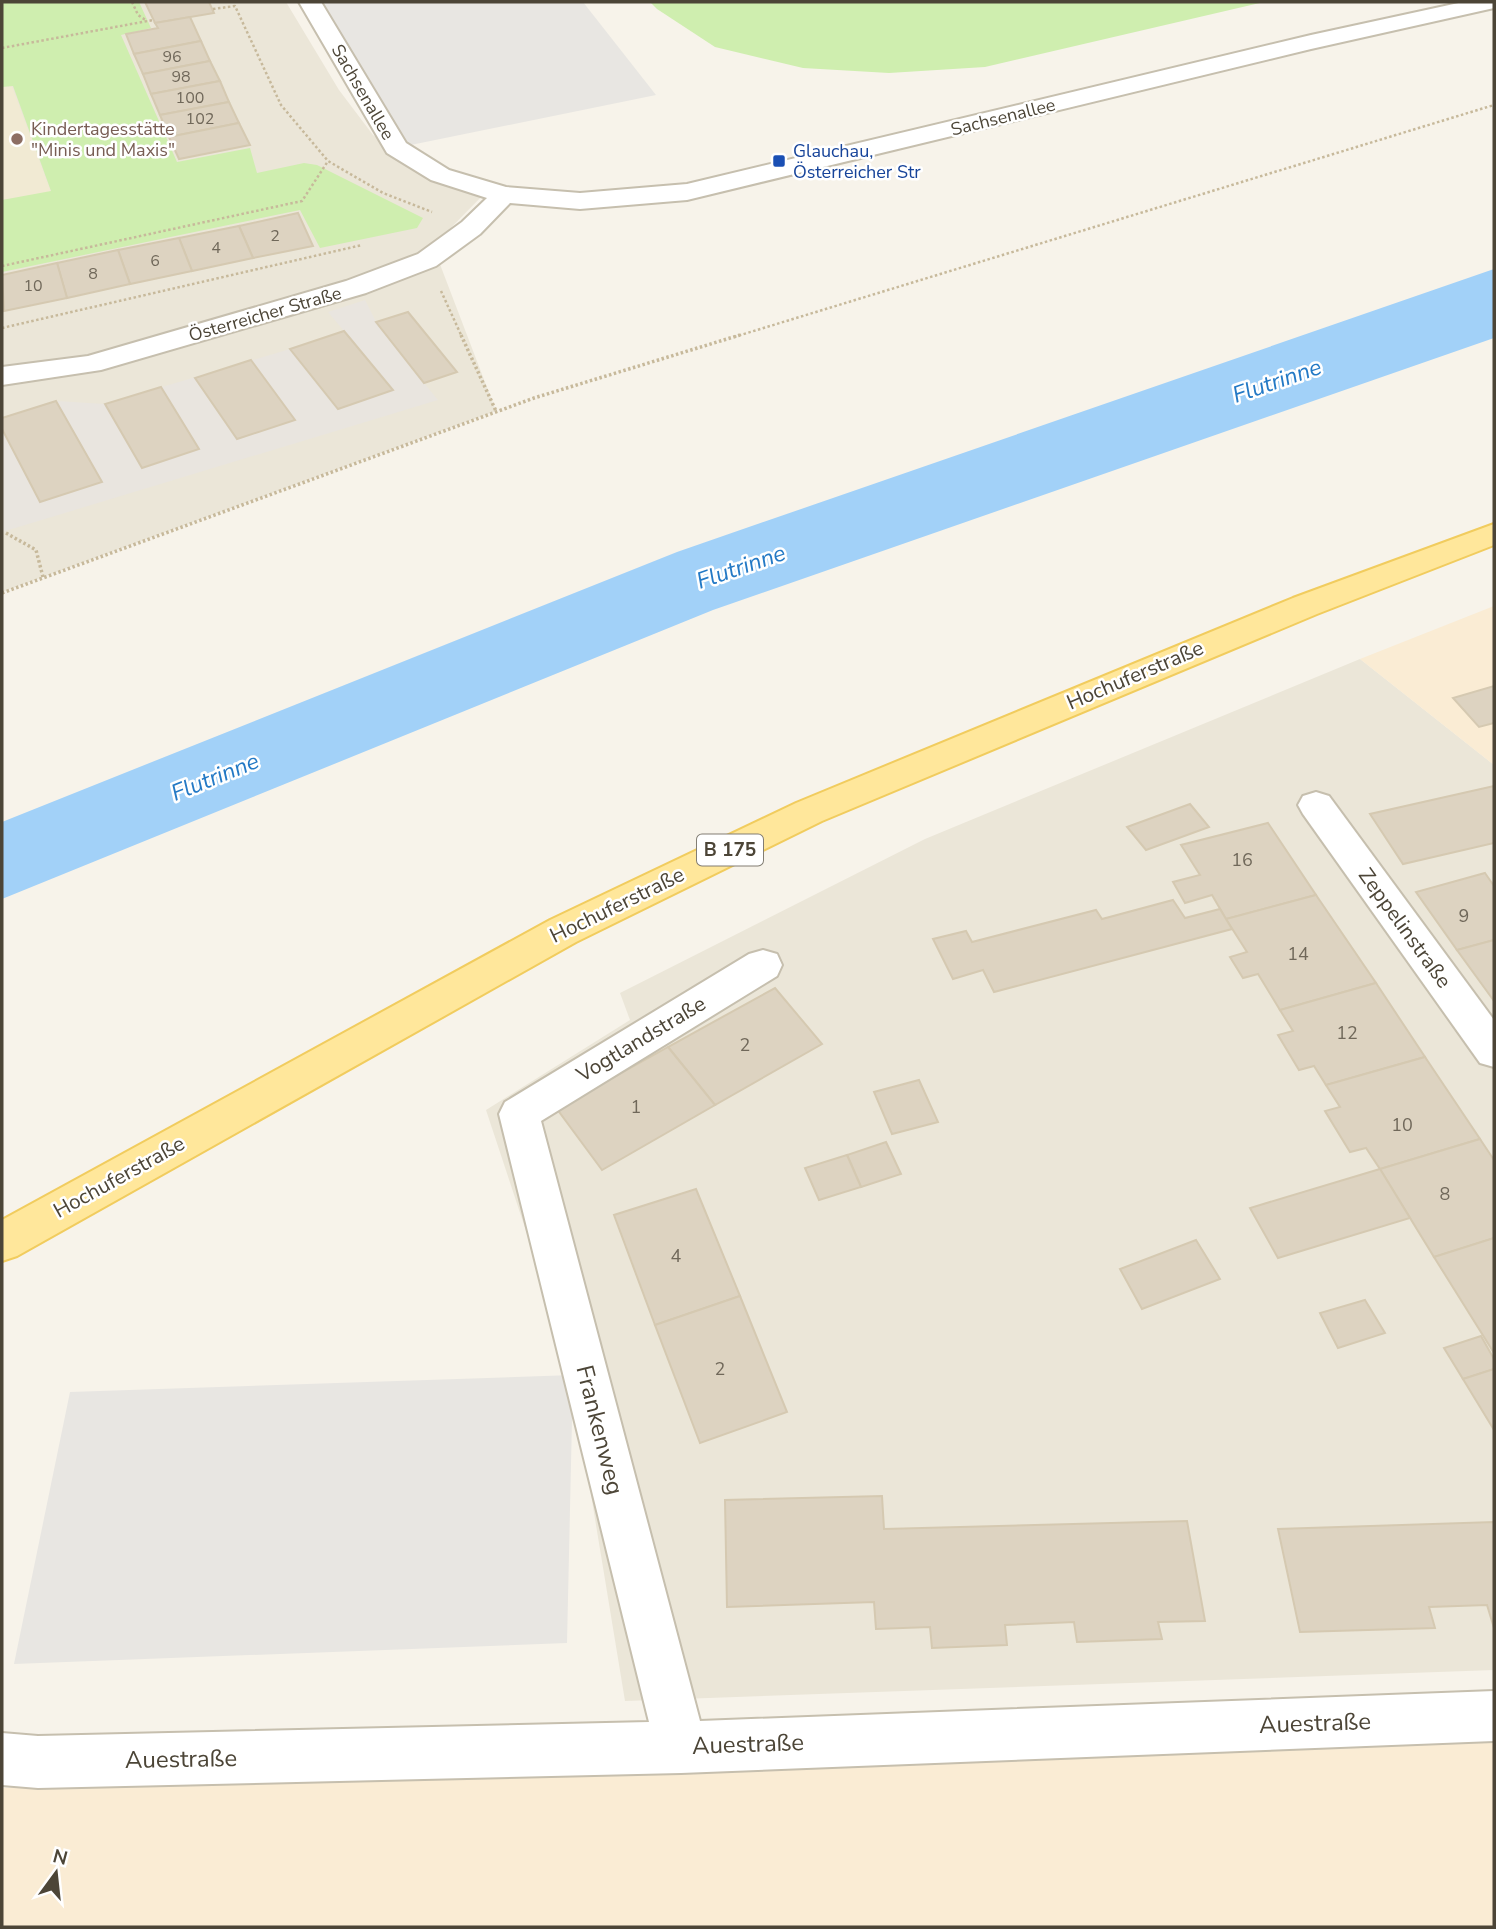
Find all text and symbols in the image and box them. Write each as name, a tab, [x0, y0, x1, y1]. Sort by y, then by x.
street label: Sachsenallee	[326, 40, 400, 144]
house number: 96	[162, 46, 182, 68]
house number: 98	[171, 66, 191, 88]
house number: 100	[176, 87, 204, 109]
street label: Sachsenallee	[948, 92, 1058, 142]
house number: 102	[186, 108, 214, 130]
place label: Kindertagesstätte "Minis und Maxis"	[31, 117, 175, 162]
marker: Kindertagesstätte "Minis und Maxis"	[9, 131, 25, 147]
place label: Glauchau, Österreicher Str	[793, 139, 921, 184]
marker: Glauchau, Österreicher Str	[771, 153, 787, 169]
house number: 2	[270, 225, 280, 247]
house number: 4	[211, 237, 221, 259]
house number: 6	[150, 250, 160, 272]
house number: 8	[88, 263, 98, 285]
house number: 10	[23, 275, 43, 297]
street label: Österreicher Straße	[186, 281, 344, 347]
water label: Flutrinne	[1228, 351, 1326, 411]
water label: Flutrinne	[692, 537, 790, 597]
street label: Hochuferstraße	[1062, 634, 1208, 716]
water label: Flutrinne	[166, 745, 264, 809]
road number: B 175	[697, 834, 763, 866]
house number: 16	[1231, 848, 1253, 872]
street label: Hochuferstraße	[545, 860, 689, 950]
street label: Zeppelinstraße	[1352, 862, 1458, 994]
house number: 9	[1459, 904, 1469, 928]
house number: 14	[1287, 942, 1309, 966]
street label: Vogtlandstraße	[570, 989, 711, 1089]
house number: 12	[1336, 1021, 1358, 1045]
house number: 2	[740, 1033, 750, 1057]
house number: 1	[631, 1095, 641, 1119]
house number: 10	[1391, 1113, 1413, 1137]
street label: Hochuferstraße	[48, 1129, 190, 1225]
house number: 8	[1440, 1182, 1450, 1206]
house number: 4	[671, 1244, 682, 1268]
house number: 2	[715, 1357, 725, 1381]
street label: Frankenweg	[568, 1362, 632, 1498]
street label: Auestraße	[1258, 1705, 1372, 1741]
street label: Auestraße	[691, 1726, 805, 1762]
street label: Auestraße	[125, 1742, 237, 1776]
north arrow	[21, 1838, 91, 1908]
text: N	[50, 1843, 70, 1872]

